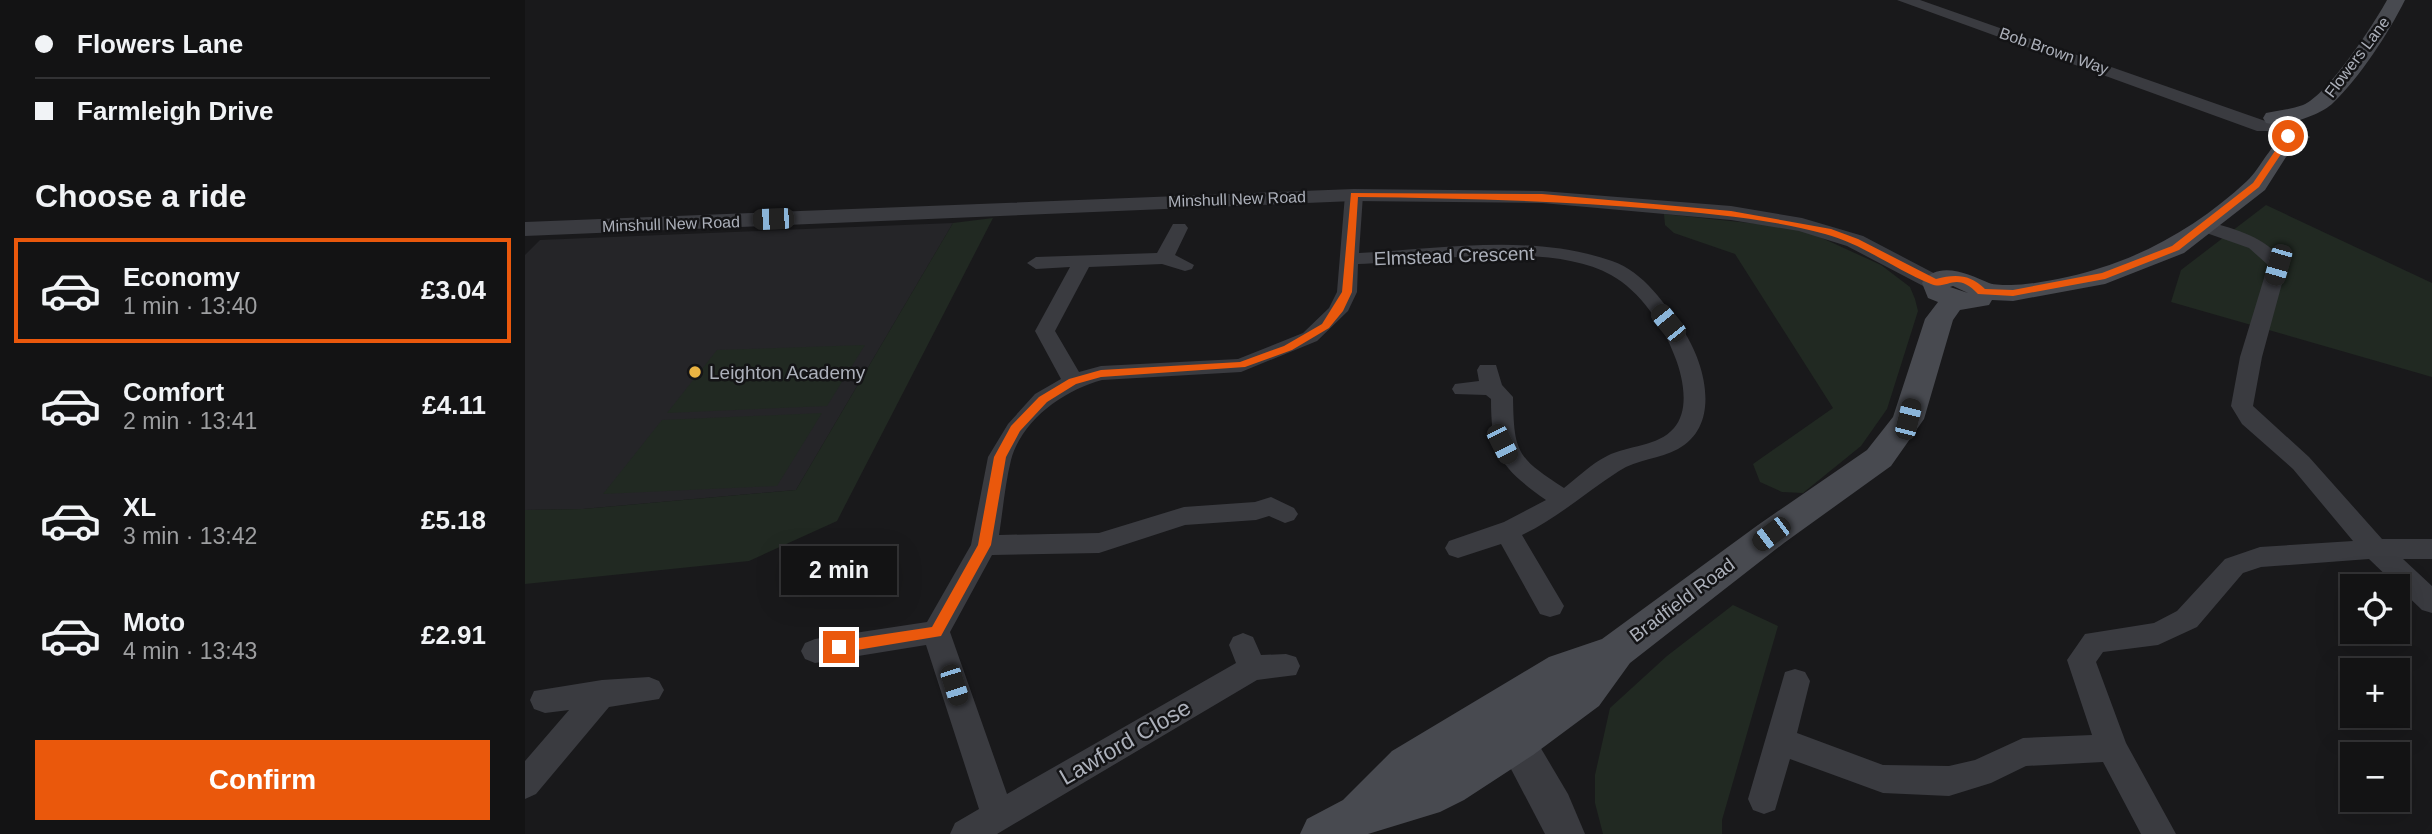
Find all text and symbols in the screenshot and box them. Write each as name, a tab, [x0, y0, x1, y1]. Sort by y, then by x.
street label: Flowers Lane	[2321, 13, 2393, 100]
street label: Bob Brown Way	[1997, 24, 2111, 78]
text: Flowers Lane	[77, 29, 243, 59]
text: Farmleigh Drive	[77, 96, 274, 126]
route start	[2272, 120, 2304, 152]
text: Choose a ride	[35, 178, 247, 214]
street label: Minshull New Road	[1168, 188, 1306, 210]
car	[752, 208, 795, 230]
street label: Minshull New Road	[602, 213, 740, 235]
car	[2263, 242, 2294, 288]
street label: Elmstead Crescent	[1373, 243, 1535, 269]
icon: car	[39, 259, 102, 322]
text: Economy	[123, 262, 240, 292]
text: £3.04	[421, 275, 486, 305]
text: 1 min · 13:40	[123, 293, 257, 319]
car	[1647, 300, 1690, 346]
place label: Leighton Academy	[709, 362, 866, 383]
marker: Leighton Academy	[687, 364, 703, 380]
icon: car	[39, 374, 102, 437]
text: Comfort	[123, 377, 224, 407]
text: £4.11	[422, 390, 486, 420]
car	[1893, 396, 1924, 442]
text: 2 min · 13:41	[123, 408, 257, 434]
car	[1484, 421, 1521, 467]
icon: car	[39, 489, 102, 552]
text: XL	[123, 492, 156, 522]
text: £5.18	[421, 505, 486, 535]
car	[1748, 513, 1795, 555]
text: 3 min · 13:42	[123, 523, 257, 549]
callout: 2 min	[781, 546, 897, 594]
street label: Bradfield Road	[1625, 554, 1739, 646]
text: 2 min	[809, 557, 869, 583]
map controls	[2340, 574, 2410, 812]
button: locate	[2340, 574, 2410, 644]
icon: car	[39, 604, 102, 667]
text: Moto	[123, 607, 185, 637]
text: £2.91	[421, 620, 486, 650]
route end	[823, 631, 855, 663]
text: 4 min · 13:43	[123, 638, 257, 664]
button: +	[2340, 658, 2410, 728]
car	[938, 662, 971, 708]
street label: Lawford Close	[1055, 694, 1195, 790]
button: Confirm	[35, 740, 490, 820]
button: −	[2340, 742, 2410, 812]

